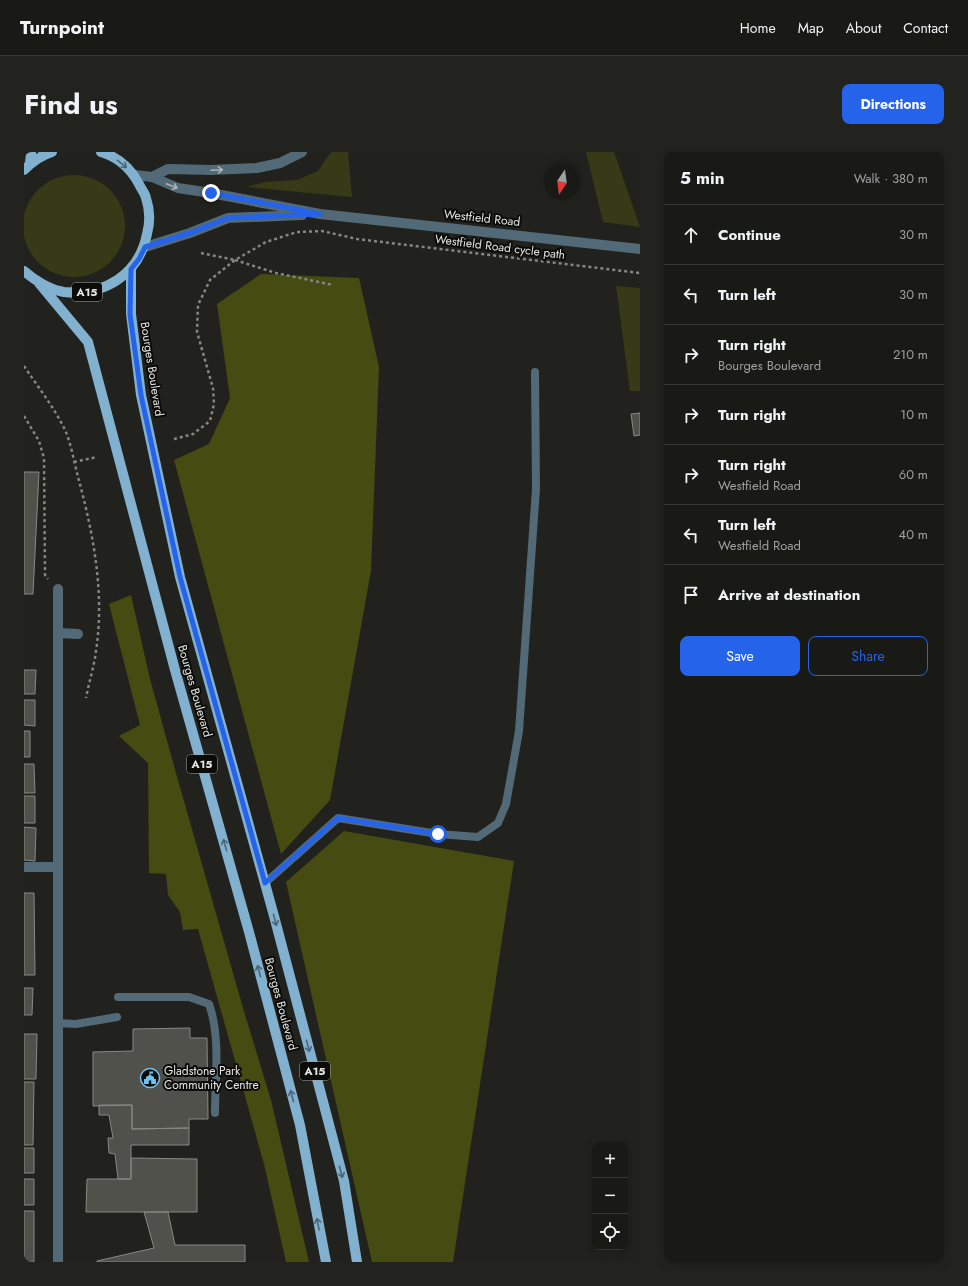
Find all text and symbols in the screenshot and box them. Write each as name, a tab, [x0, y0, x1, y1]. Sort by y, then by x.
text: Turnpoint	[20, 14, 104, 41]
text: Home	[740, 18, 776, 38]
text: Map	[798, 18, 824, 38]
text: About	[846, 18, 881, 38]
text: Contact	[903, 18, 948, 38]
text: Find us	[24, 84, 118, 125]
button: Directions	[842, 84, 944, 124]
one-way arrow	[117, 160, 128, 168]
north arrow	[544, 164, 580, 200]
one-way arrow	[210, 166, 223, 173]
text: 5 min	[680, 166, 724, 190]
text: Walk · 380 m	[854, 169, 928, 188]
one-way arrow	[165, 182, 177, 190]
route end	[202, 184, 220, 202]
street label: Westfield Road	[443, 205, 521, 231]
icon: ahead	[680, 224, 702, 246]
text: Continue	[718, 224, 781, 246]
text: 30 m	[899, 225, 928, 244]
street label: Westfield Road cycle path	[434, 230, 566, 264]
road number: A15	[72, 283, 102, 301]
icon: left	[680, 284, 702, 306]
text: Turn left	[718, 284, 776, 306]
text: 30 m	[899, 285, 928, 304]
street label: Bourges Boulevard	[136, 321, 168, 417]
text: Turn right	[718, 334, 786, 356]
icon: right	[680, 344, 702, 366]
text: 210 m	[893, 345, 928, 364]
text: Bourges Boulevard	[718, 356, 821, 375]
icon: right	[680, 404, 702, 426]
text: Turn right	[718, 404, 786, 426]
text: 10 m	[900, 405, 928, 424]
text: Turn right	[718, 454, 786, 476]
icon: right	[680, 464, 702, 486]
text: 60 m	[899, 465, 928, 484]
text: Westfield Road	[718, 476, 801, 495]
text: Turn left	[718, 514, 776, 536]
icon: left	[680, 524, 702, 546]
text: 40 m	[899, 525, 928, 544]
text: Westfield Road	[718, 536, 801, 555]
icon: arrive	[680, 584, 702, 606]
text: Arrive at destination	[718, 584, 860, 606]
button: Save	[680, 636, 800, 676]
button: Share	[808, 636, 928, 676]
street label: Bourges Boulevard	[173, 643, 217, 739]
road number: A15	[187, 755, 217, 773]
route start	[429, 825, 447, 843]
one-way arrow	[220, 839, 228, 852]
one-way arrow	[272, 913, 280, 926]
street label: Bourges Boulevard	[260, 956, 302, 1052]
one-way arrow	[255, 964, 262, 977]
one-way arrow	[305, 1039, 313, 1052]
place label: Gladstone Park Community Centre	[164, 1062, 259, 1094]
road number: A15	[300, 1062, 330, 1080]
public building icon: Gladstone Park Community Centre	[139, 1067, 161, 1089]
one-way arrow	[288, 1090, 295, 1103]
map controls	[592, 1142, 628, 1250]
button: +	[592, 1142, 628, 1178]
one-way arrow	[338, 1165, 346, 1178]
button: −	[592, 1178, 628, 1214]
button: locate	[592, 1214, 628, 1250]
one-way arrow	[314, 1218, 322, 1231]

